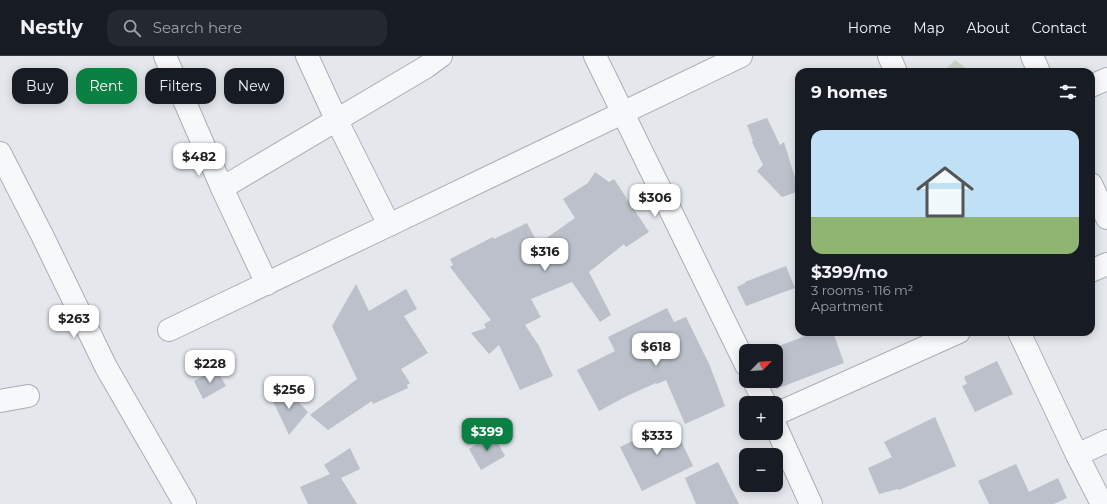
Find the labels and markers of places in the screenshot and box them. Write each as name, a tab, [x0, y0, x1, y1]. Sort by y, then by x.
pin: $482	[175, 143, 223, 177]
pin: $306	[631, 184, 679, 218]
pin: $316	[521, 238, 569, 272]
pin: $263	[50, 305, 98, 339]
pin: $618	[632, 333, 680, 367]
pin: $228	[186, 350, 234, 384]
pin: $256	[265, 376, 313, 410]
pin: $399	[463, 418, 511, 452]
pin: $333	[633, 422, 681, 456]

